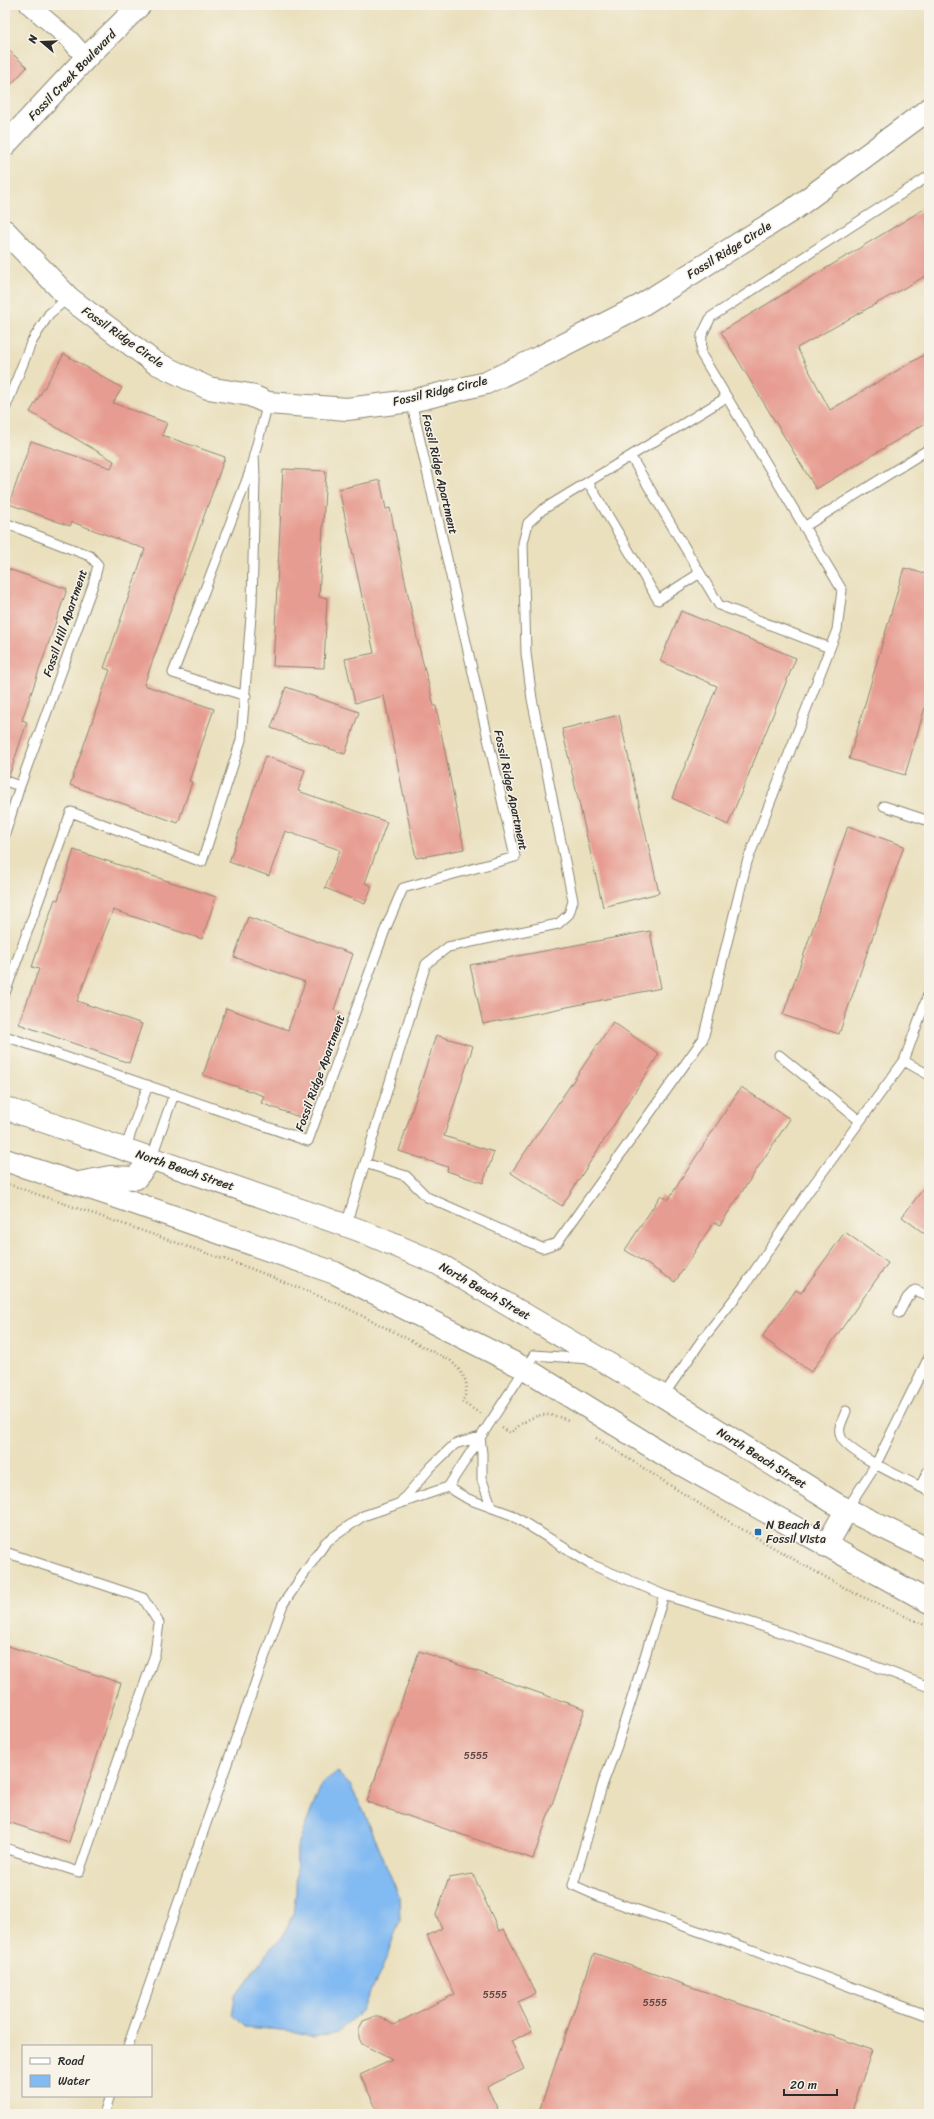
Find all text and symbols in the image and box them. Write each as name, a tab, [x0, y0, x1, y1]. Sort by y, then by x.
north arrow	[22, 22, 62, 62]
street label: Fossil Creek Boulevard	[22, 24, 122, 126]
text: N	[22, 32, 43, 47]
street label: Fossil Ridge Circle	[682, 215, 776, 285]
street label: Fossil Ridge Circle	[77, 300, 169, 374]
street label: Fossil Ridge Circle	[390, 369, 490, 413]
street label: Fossil Ridge Apartment	[415, 412, 465, 536]
street label: Fossil Hill Apartment	[36, 566, 94, 680]
street label: Fossil Ridge Apartment	[487, 728, 535, 852]
street label: Fossil Ridge Apartment	[289, 1011, 351, 1135]
street label: North Beach Street	[133, 1143, 237, 1197]
street label: North Beach Street	[435, 1256, 535, 1326]
street label: North Beach Street	[712, 1421, 812, 1495]
place label: N Beach & Fossil Vista	[766, 1514, 826, 1550]
marker: N Beach & Fossil Vista	[753, 1527, 763, 1537]
house number: 5555	[464, 1747, 488, 1765]
house number: 5555	[483, 1986, 507, 2004]
house number: 5555	[643, 1994, 667, 2012]
legend	[22, 2045, 152, 2097]
text: Road	[58, 2050, 85, 2072]
text: Water	[58, 2070, 91, 2092]
scale bar	[784, 2071, 837, 2097]
text: 20 m	[790, 2074, 817, 2096]

